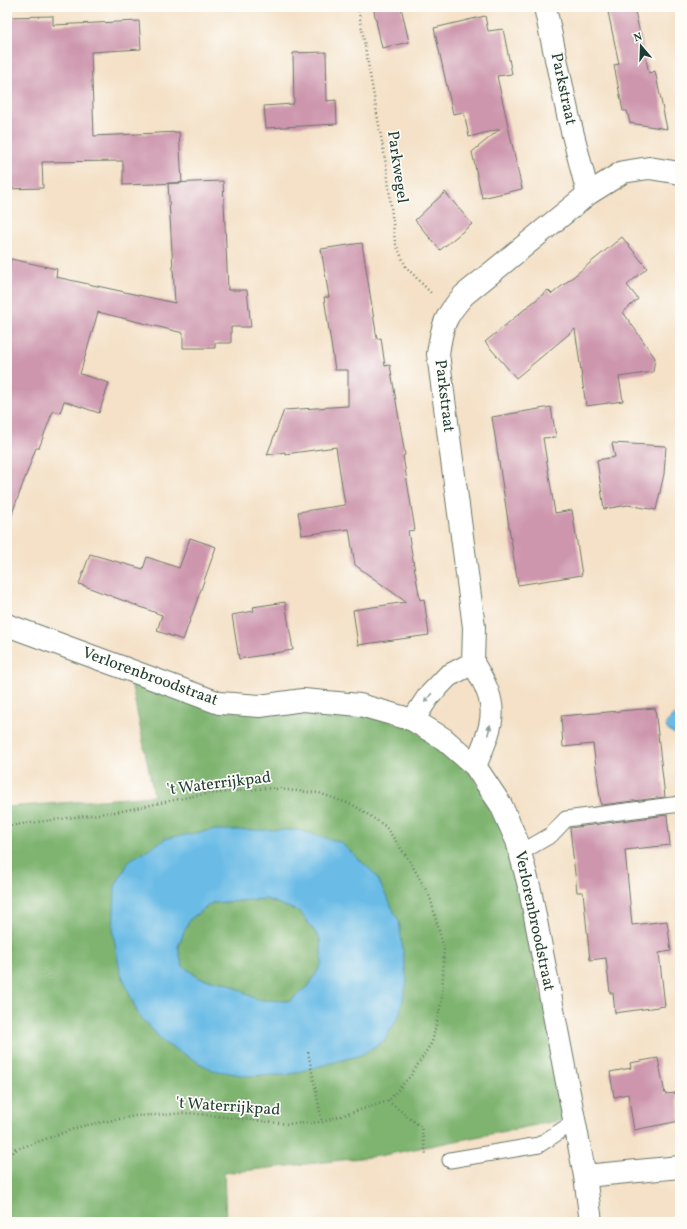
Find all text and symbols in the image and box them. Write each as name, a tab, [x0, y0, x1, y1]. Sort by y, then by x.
north arrow	[621, 26, 661, 66]
text: N	[632, 30, 644, 46]
street label: Parkstraat	[545, 51, 581, 127]
street label: Parkwegel	[381, 129, 413, 205]
street label: Parkstraat	[429, 358, 459, 434]
street label: Verlorenbroodstraat	[79, 642, 221, 712]
one-way arrow	[424, 692, 432, 703]
one-way arrow	[486, 724, 492, 736]
street label: 't Waterrijkpad	[166, 767, 272, 801]
street label: Verlorenbroodstraat	[508, 849, 560, 994]
street label: 't Waterrijkpad	[175, 1092, 281, 1122]

